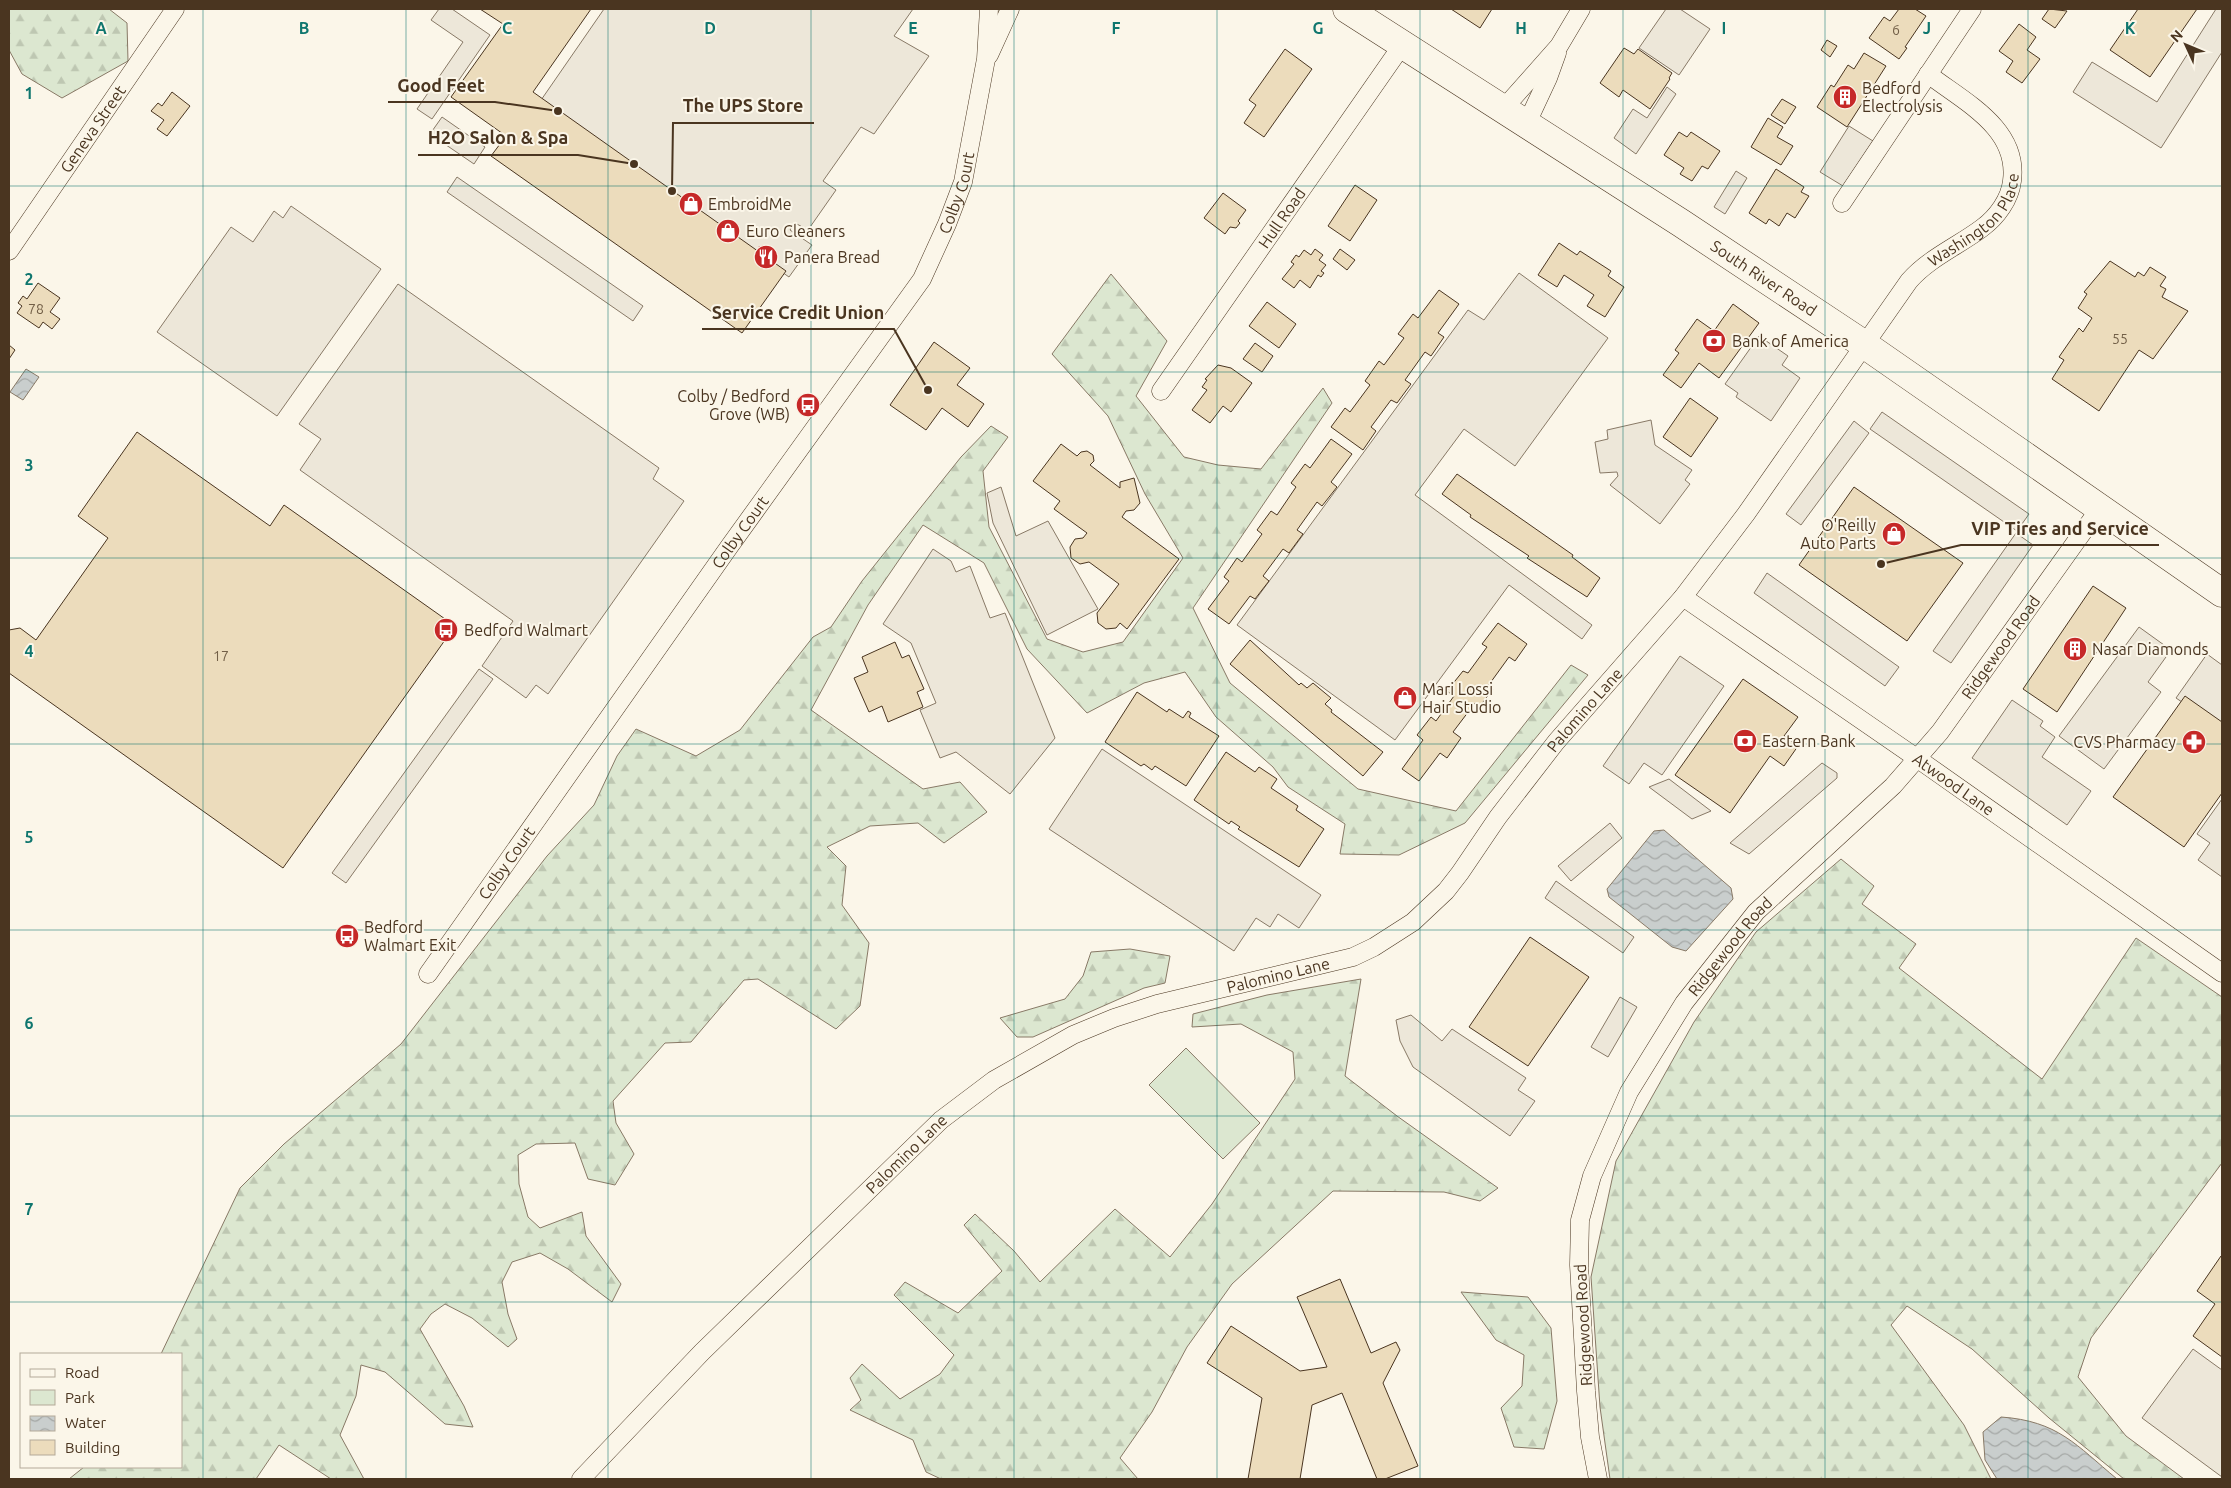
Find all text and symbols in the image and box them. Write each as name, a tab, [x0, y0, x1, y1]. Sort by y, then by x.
text: A	[95, 19, 107, 37]
text: B	[299, 19, 309, 37]
text: C	[502, 19, 512, 37]
text: D	[704, 19, 716, 37]
text: E	[908, 19, 918, 37]
text: F	[1112, 19, 1121, 37]
text: G	[1312, 19, 1324, 37]
text: H	[1515, 19, 1527, 37]
text: I	[1722, 19, 1726, 37]
text: J	[1923, 19, 1931, 37]
text: K	[2125, 19, 2136, 37]
north arrow	[2161, 20, 2211, 70]
house number: 6	[1892, 22, 1900, 38]
text: N	[2167, 27, 2186, 45]
callout: Good Feet	[388, 69, 495, 102]
text: Good Feet	[397, 75, 485, 95]
place label: Bedford Electrolysis	[1862, 79, 1943, 115]
street label: Geneva Street	[56, 81, 129, 176]
text: 1	[24, 84, 34, 102]
building icon: Bedford Electrolysis	[1832, 84, 1858, 110]
callout: The UPS Store	[673, 90, 814, 123]
text: The UPS Store	[683, 95, 803, 115]
callout: H2O Salon & Spa	[418, 122, 578, 155]
text: H2O Salon & Spa	[428, 127, 568, 147]
street label: Colby Court	[935, 150, 978, 236]
street label: Washington Place	[1924, 172, 2022, 270]
street label: Hull Road	[1254, 184, 1309, 251]
shop icon: EmbroidMe	[678, 191, 704, 217]
place label: EmbroidMe	[708, 195, 792, 213]
shop icon: Euro Cleaners	[715, 218, 741, 244]
place label: Euro Cleaners	[746, 222, 845, 240]
street label: South River Road	[1707, 236, 1820, 319]
restaurant icon: Panera Bread	[753, 244, 779, 270]
place label: Panera Bread	[784, 248, 880, 266]
text: 2	[24, 270, 34, 288]
callout: Service Credit Union	[702, 296, 894, 329]
house number: 78	[28, 301, 44, 317]
text: Service Credit Union	[712, 302, 884, 322]
bank icon: Bank of America	[1701, 328, 1727, 354]
house number: 55	[2112, 331, 2128, 347]
place label: Bank of America	[1732, 332, 1849, 350]
place label: Colby / Bedford Grove (WB)	[677, 387, 790, 424]
bus stop icon: Colby / Bedford Grove (WB)	[795, 392, 821, 418]
text: 3	[24, 456, 34, 474]
street label: Colby Court	[708, 492, 772, 572]
callout: VIP Tires and Service	[1961, 512, 2159, 545]
place label: O'Reilly Auto Parts	[1800, 516, 1876, 552]
text: VIP Tires and Service	[1971, 518, 2149, 538]
shop icon: O'Reilly Auto Parts	[1881, 521, 1907, 547]
street label: Ridgewood Road	[1958, 592, 2043, 702]
bus stop icon: Bedford Walmart	[433, 617, 459, 643]
place label: Bedford Walmart	[464, 621, 589, 639]
building icon: Nasar Diamonds	[2062, 636, 2088, 662]
place label: Nasar Diamonds	[2092, 640, 2209, 658]
text: 4	[24, 642, 34, 660]
house number: 17	[213, 648, 229, 664]
street label: Palomino Lane	[1543, 664, 1626, 755]
place label: Mari Lossi Hair Studio	[1422, 680, 1501, 716]
shop icon: Mari Lossi Hair Studio	[1392, 685, 1418, 711]
bank icon: Eastern Bank	[1732, 728, 1758, 754]
pharmacy icon: CVS Pharmacy	[2181, 729, 2207, 755]
place label: Eastern Bank	[1762, 732, 1856, 750]
place label: CVS Pharmacy	[2073, 733, 2176, 751]
street label: Atwood Lane	[1909, 749, 1998, 819]
street label: Colby Court	[475, 822, 539, 903]
text: 5	[24, 828, 34, 846]
street label: Ridgewood Road	[1684, 893, 1775, 999]
place label: Bedford Walmart Exit	[364, 918, 457, 954]
bus stop icon: Bedford Walmart Exit	[334, 923, 360, 949]
street label: Palomino Lane	[1225, 954, 1332, 996]
text: 6	[24, 1014, 34, 1032]
street label: Palomino Lane	[862, 1111, 950, 1197]
text: 7	[24, 1200, 34, 1218]
street label: Ridgewood Road	[1571, 1263, 1595, 1387]
legend	[20, 1353, 182, 1468]
text: Road	[65, 1364, 100, 1381]
text: Park	[65, 1389, 95, 1406]
text: Water	[65, 1414, 106, 1431]
text: Building	[65, 1439, 120, 1456]

